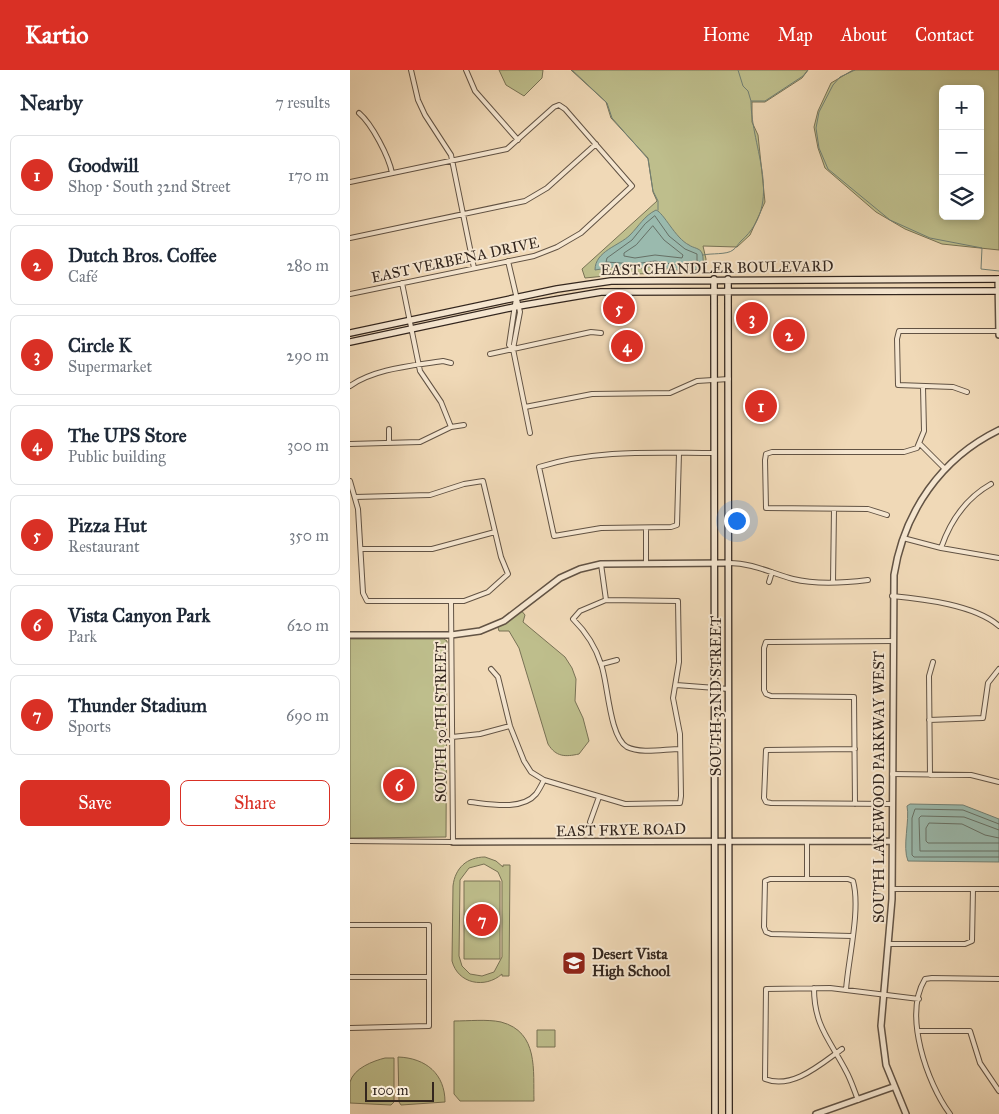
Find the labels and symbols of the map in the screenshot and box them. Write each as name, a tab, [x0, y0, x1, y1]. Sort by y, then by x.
street label: EAST VERBENA DRIVE	[369, 233, 541, 287]
street label: EAST CHANDLER BOULEVARD	[600, 257, 834, 279]
pin: 5	[603, 289, 635, 327]
pin: 3	[736, 299, 768, 337]
pin: 2	[773, 316, 805, 354]
pin: 4	[611, 327, 643, 365]
pin: 1	[745, 387, 777, 425]
your location	[724, 508, 750, 534]
street label: SOUTH 32ND STREET	[707, 616, 725, 776]
street label: SOUTH 30TH STREET	[432, 642, 450, 802]
street label: SOUTH LAKEWOOD PARKWAY WEST	[870, 651, 888, 923]
pin: 6	[383, 766, 415, 804]
street label: EAST FRYE ROAD	[556, 820, 686, 840]
pin: 7	[466, 901, 498, 939]
place label: Desert Vista High School	[592, 945, 671, 981]
school or university icon: Desert Vista High School	[561, 950, 587, 976]
scale bar	[365, 1079, 434, 1102]

